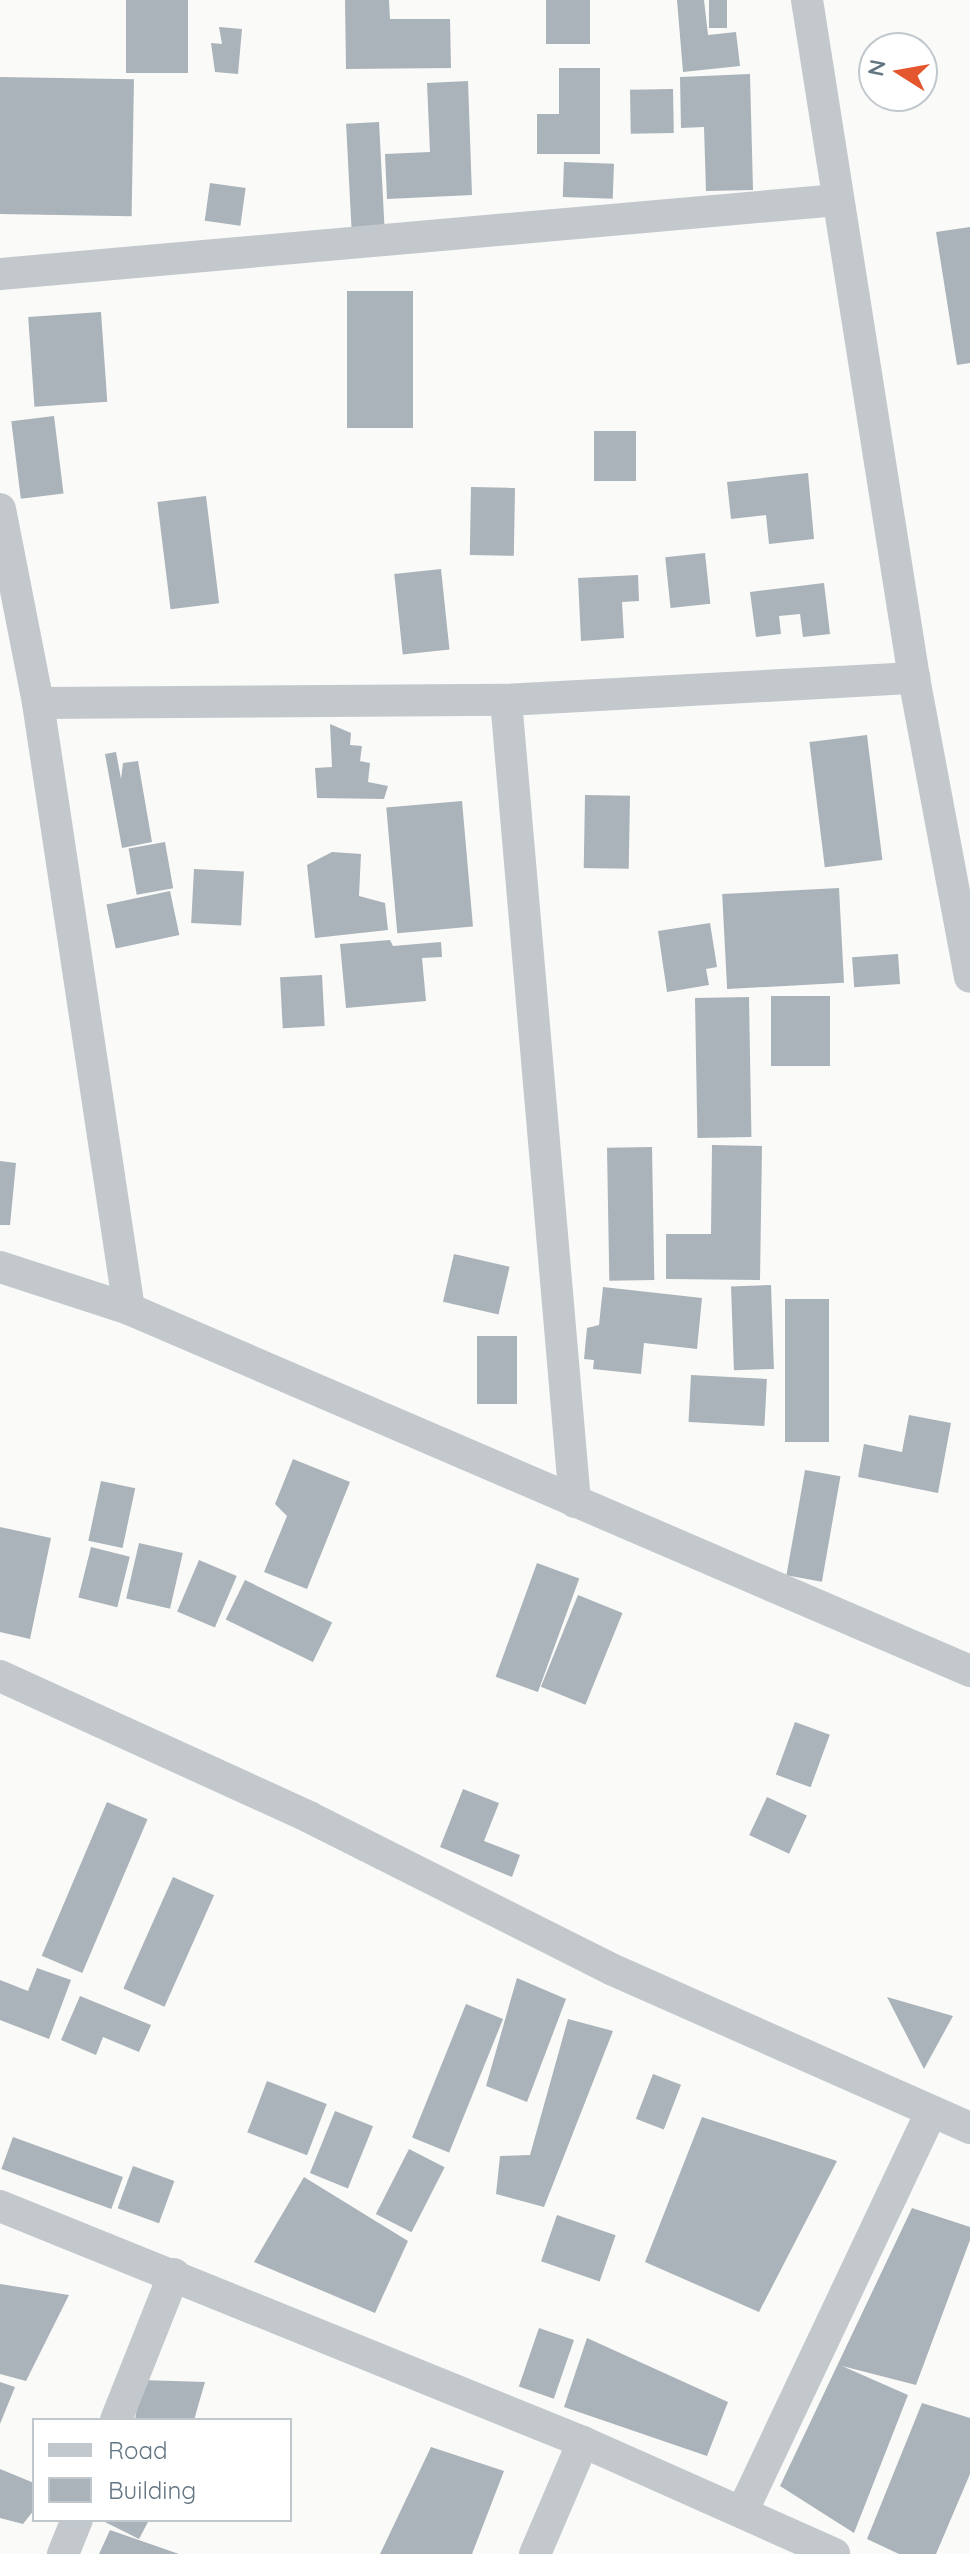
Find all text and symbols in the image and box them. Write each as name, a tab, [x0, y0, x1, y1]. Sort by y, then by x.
north arrow	[858, 32, 938, 112]
text: N	[861, 57, 892, 78]
legend	[32, 2418, 292, 2522]
text: Road	[108, 2435, 168, 2465]
text: Building	[108, 2475, 196, 2505]

